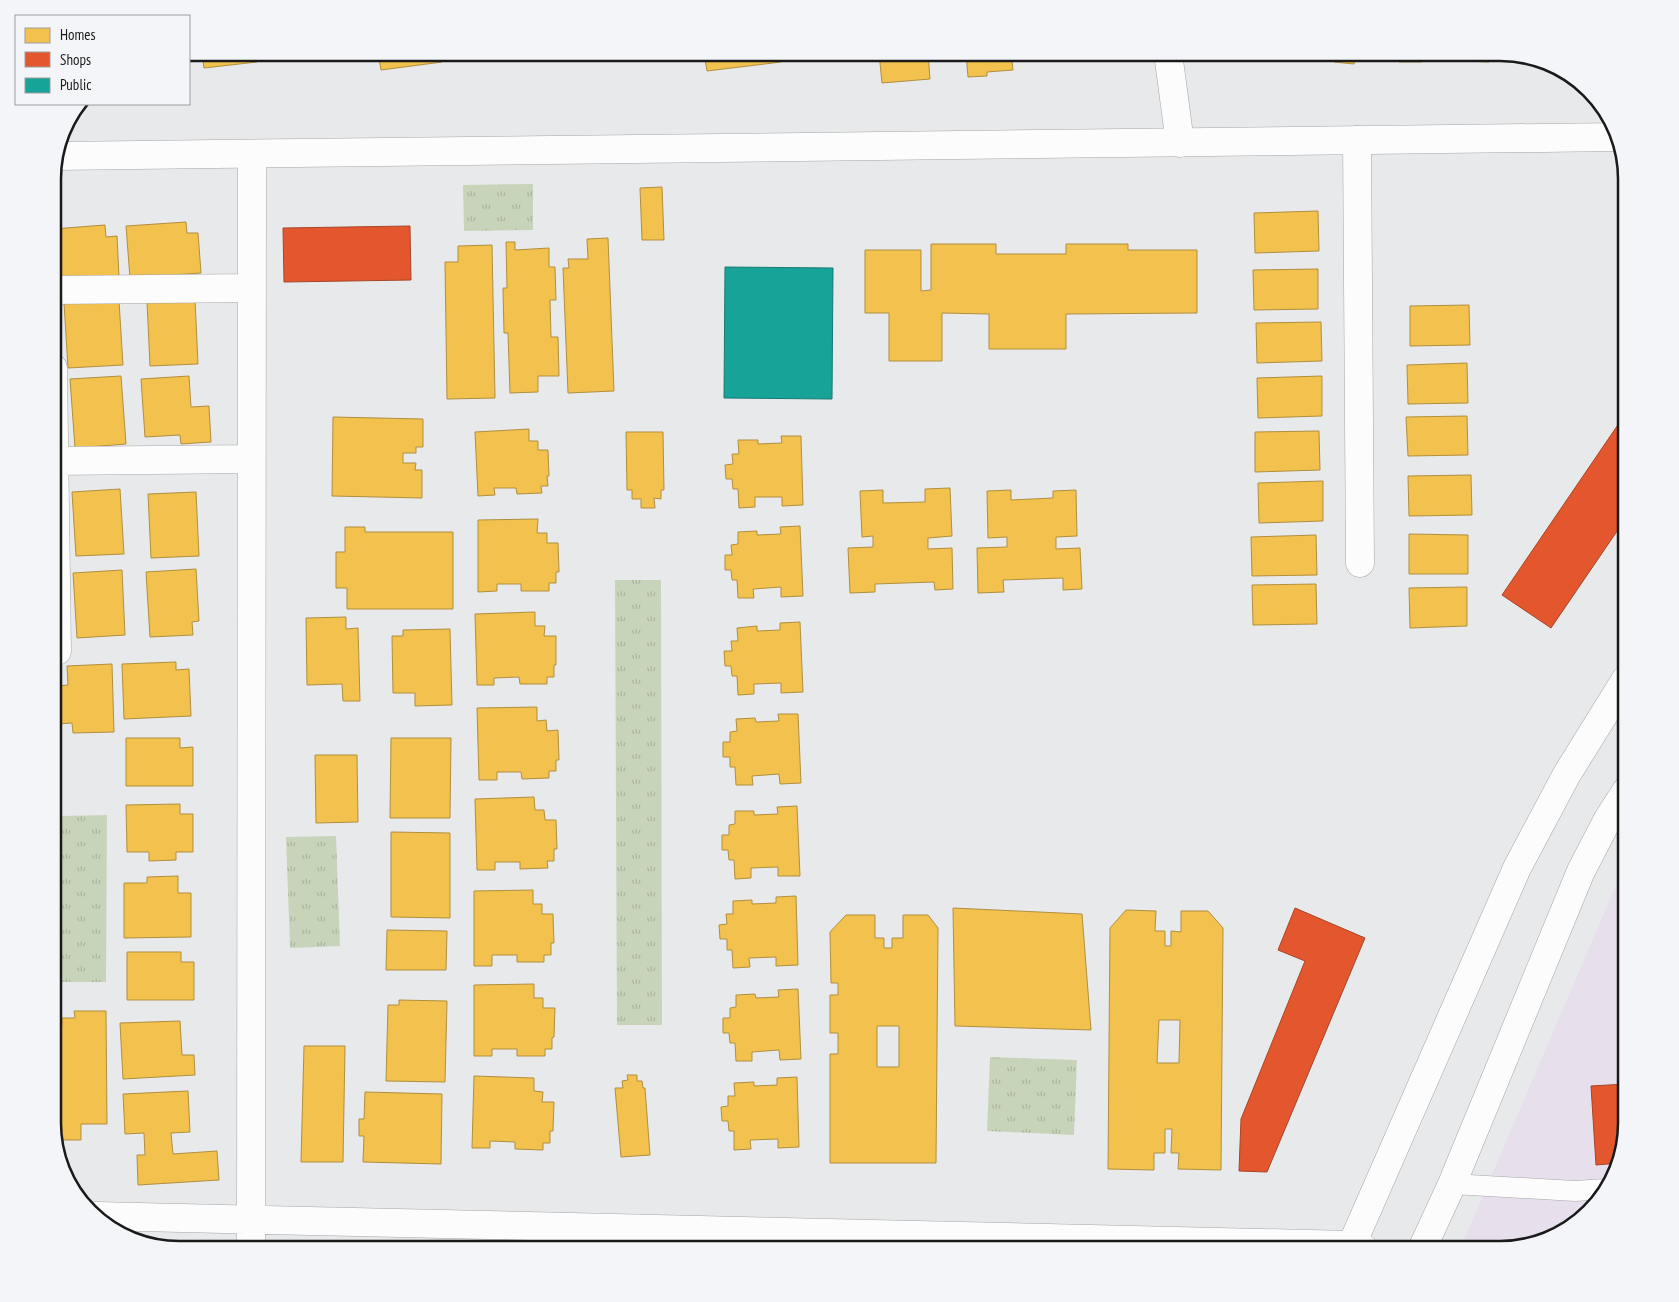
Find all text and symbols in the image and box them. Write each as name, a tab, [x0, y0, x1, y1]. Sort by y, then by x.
legend	[15, 15, 190, 105]
text: Homes	[60, 25, 96, 44]
text: Shops	[60, 50, 91, 69]
text: Public	[60, 75, 92, 94]

